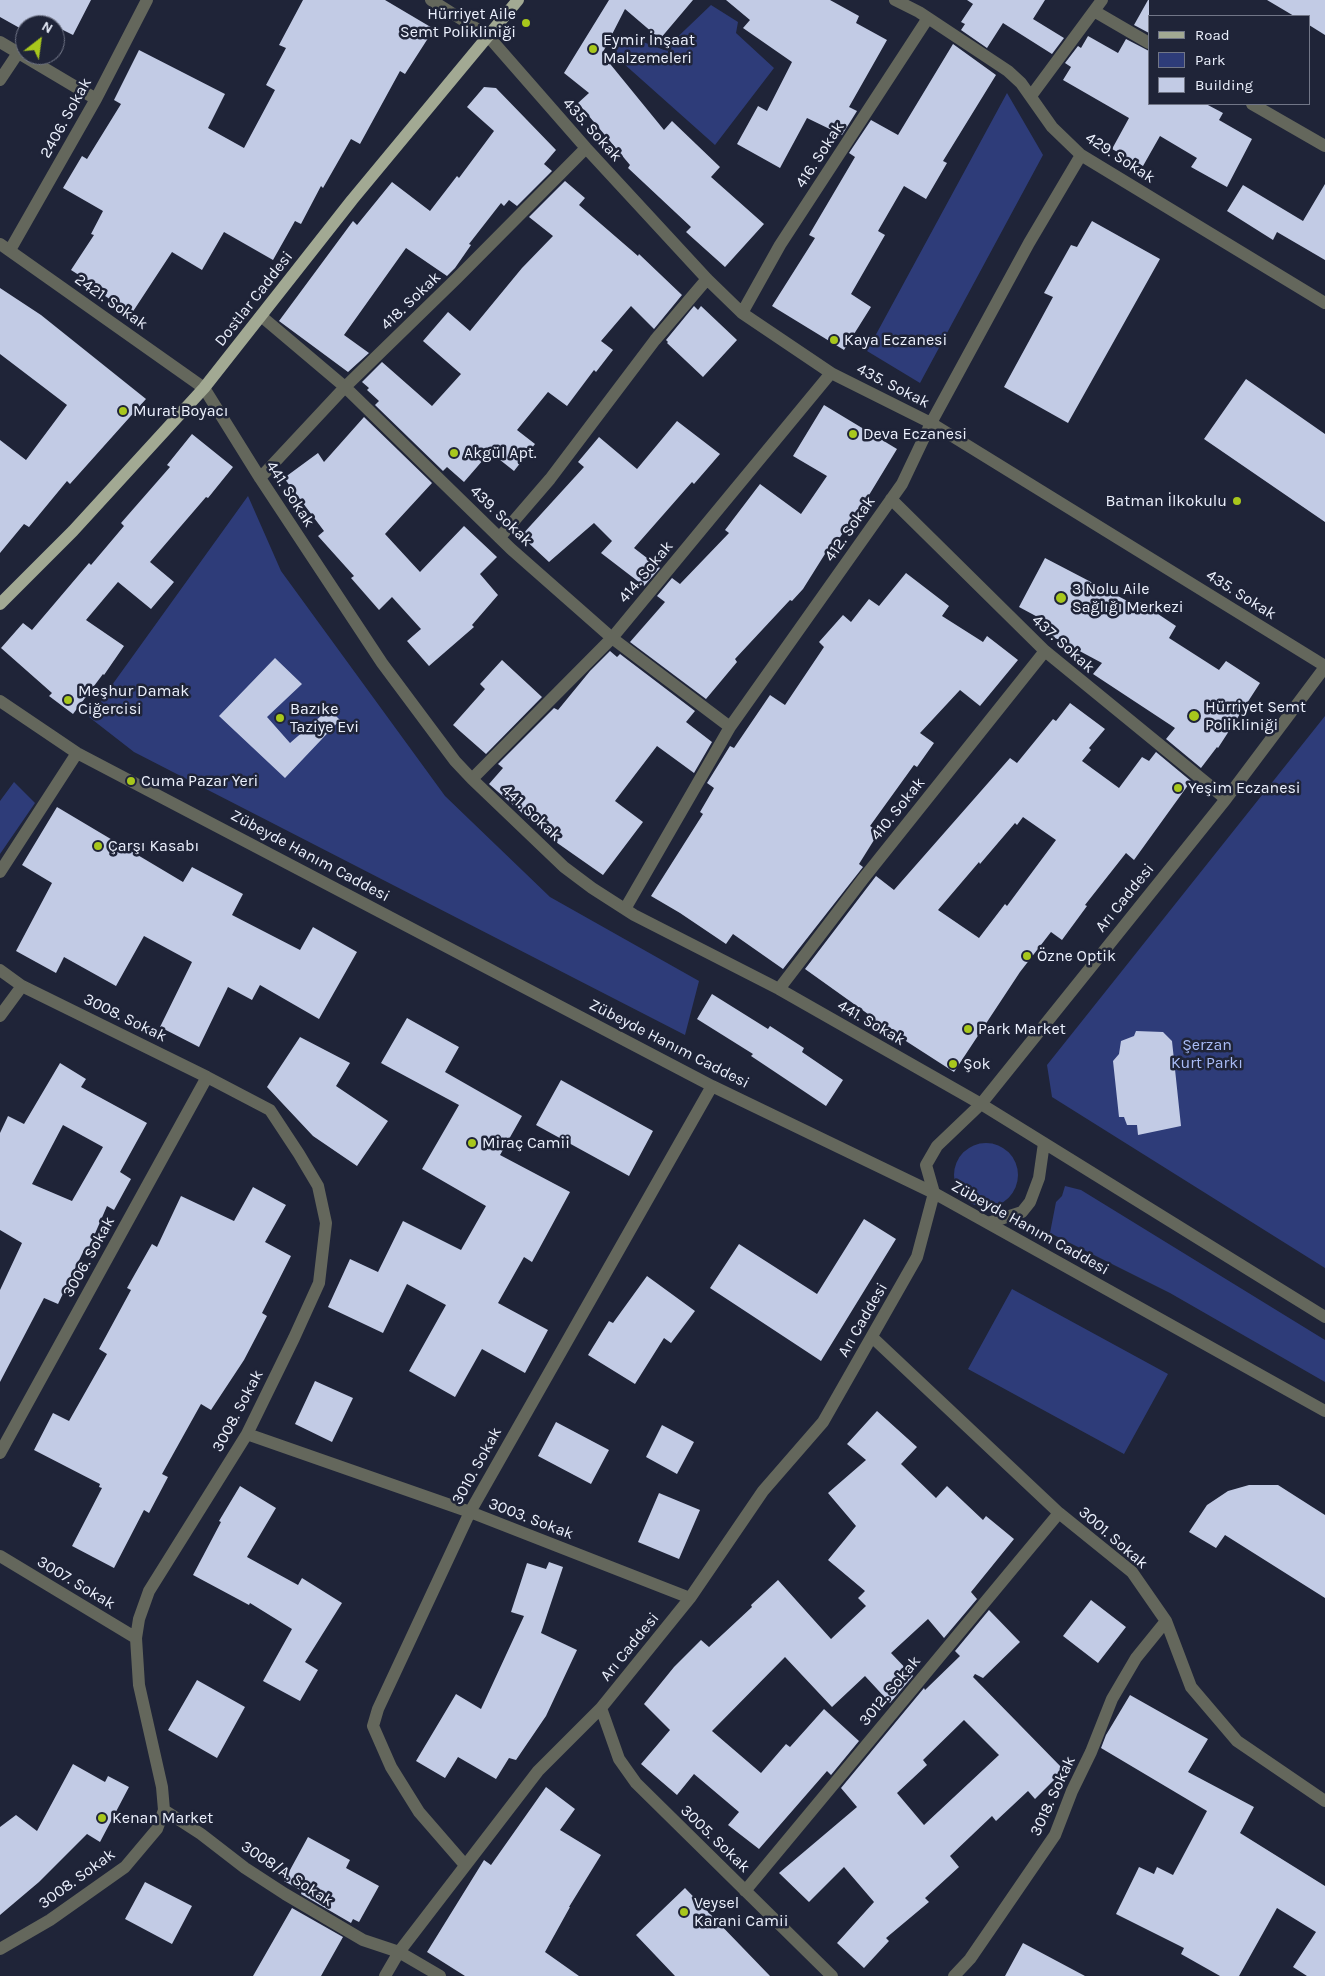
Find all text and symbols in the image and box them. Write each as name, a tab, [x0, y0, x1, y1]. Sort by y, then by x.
place label: Hürriyet Aile Semt Polikliniği	[400, 4, 516, 42]
north arrow	[15, 15, 65, 65]
legend	[1148, 15, 1310, 105]
marker: Hürriyet Aile Semt Polikliniği	[520, 17, 532, 29]
text: N	[39, 18, 56, 37]
text: Road	[1195, 26, 1230, 44]
place label: Eymir İnşaat Malzemeleri	[603, 30, 695, 68]
marker: Eymir İnşaat Malzemeleri	[587, 43, 599, 55]
text: Park	[1195, 51, 1225, 69]
street label: 2406. Sokak	[36, 75, 96, 161]
text: Building	[1195, 76, 1253, 94]
street label: 435. Sokak	[558, 94, 626, 166]
street label: 416. Sokak	[791, 118, 849, 192]
street label: 429. Sokak	[1081, 128, 1159, 188]
street label: Dostlar Caddesi	[211, 248, 297, 350]
street label: 418. Sokak	[377, 268, 445, 334]
street label: 2421. Sokak	[71, 270, 151, 334]
place label: Kaya Eczanesi	[844, 330, 947, 350]
marker: Kaya Eczanesi	[828, 334, 840, 346]
street label: 435. Sokak	[853, 359, 933, 413]
place label: Murat Boyacı	[133, 401, 229, 421]
marker: Murat Boyacı	[117, 405, 129, 417]
place label: Deva Eczanesi	[863, 424, 967, 444]
marker: Deva Eczanesi	[847, 428, 859, 440]
place label: Akgül Apt.	[464, 443, 537, 463]
marker: Akgül Apt.	[448, 447, 460, 459]
street label: 441. Sokak	[262, 457, 318, 531]
street label: 439. Sokak	[466, 481, 536, 551]
place label: Batman İlkokulu	[1105, 491, 1227, 511]
street label: 412. Sokak	[821, 493, 879, 565]
marker: Batman İlkokulu	[1231, 495, 1243, 507]
street label: 414. Sokak	[615, 537, 677, 607]
street label: 435. Sokak	[1202, 566, 1280, 624]
place label: 3 Nolu Aile Sağlığı Merkezi	[1072, 579, 1184, 617]
marker: 3 Nolu Aile Sağlığı Merkezi	[1054, 591, 1068, 605]
street label: 437. Sokak	[1028, 611, 1098, 677]
place label: Meşhur Damak Ciğercisi	[78, 681, 189, 719]
marker: Meşhur Damak Ciğercisi	[62, 694, 74, 706]
place label: Hürriyet Semt Polikliniği	[1205, 697, 1306, 735]
place label: Bazıke Taziye Evi	[290, 699, 359, 737]
marker: Hürriyet Semt Polikliniği	[1187, 709, 1201, 723]
marker: Bazıke Taziye Evi	[274, 712, 286, 724]
place label: Cuma Pazar Yeri	[141, 771, 258, 791]
street label: 410. Sokak	[867, 774, 929, 844]
marker: Cuma Pazar Yeri	[125, 775, 137, 787]
place label: Yeşim Eczanesi	[1188, 778, 1301, 798]
street label: 441. Sokak	[497, 780, 565, 846]
marker: Yeşim Eczanesi	[1172, 782, 1184, 794]
street label: Zübeyde Hanım Caddesi	[227, 806, 393, 906]
place label: Çarşı Kasabı	[108, 836, 199, 856]
marker: Çarşı Kasabı	[92, 840, 104, 852]
street label: Arı Caddesi	[1092, 860, 1158, 936]
place label: Özne Optik	[1037, 946, 1116, 966]
marker: Özne Optik	[1021, 950, 1033, 962]
street label: 3008. Sokak	[80, 990, 170, 1046]
street label: Zübeyde Hanım Caddesi	[586, 995, 752, 1093]
street label: 441. Sokak	[834, 996, 908, 1050]
place label: Park Market	[978, 1019, 1066, 1039]
marker: Park Market	[962, 1023, 974, 1035]
park label: Şerzan Kurt Parkı	[1171, 1035, 1243, 1073]
place label: Şok	[963, 1054, 990, 1074]
marker: Şok	[947, 1058, 959, 1070]
place label: Miraç Camii	[482, 1133, 570, 1153]
marker: Miraç Camii	[466, 1137, 478, 1149]
street label: Zübeyde Hanım Caddesi	[948, 1177, 1112, 1279]
street label: 3006. Sokak	[59, 1213, 119, 1301]
street label: Arı Caddesi	[834, 1279, 892, 1361]
street label: 3008. Sokak	[208, 1367, 268, 1455]
street label: 3010. Sokak	[448, 1424, 506, 1508]
street label: 3003. Sokak	[486, 1494, 576, 1544]
street label: 3001. Sokak	[1074, 1503, 1152, 1573]
street label: 3007. Sokak	[33, 1552, 119, 1614]
street label: Arı Caddesi	[597, 1609, 663, 1685]
street label: 3012. Sokak	[855, 1652, 925, 1730]
street label: 3018. Sokak	[1026, 1753, 1080, 1839]
street label: 3005. Sokak	[676, 1801, 754, 1877]
place label: Kenan Market	[112, 1808, 213, 1828]
marker: Kenan Market	[96, 1812, 108, 1824]
street label: 3008/A. Sokak	[237, 1837, 337, 1911]
street label: 3008. Sokak	[35, 1845, 119, 1913]
place label: Veysel Karani Camii	[694, 1893, 788, 1931]
marker: Veysel Karani Camii	[678, 1906, 690, 1918]

